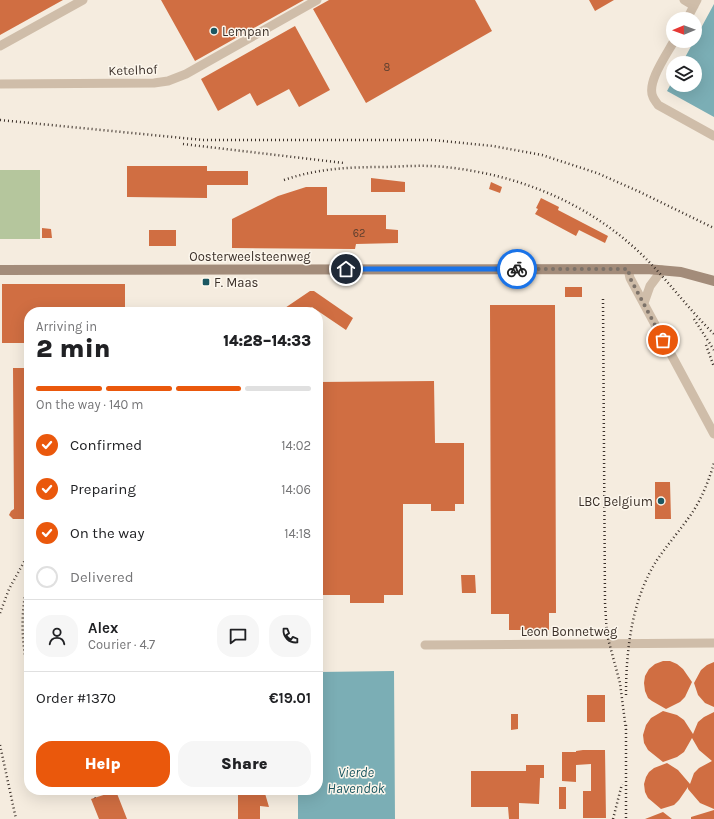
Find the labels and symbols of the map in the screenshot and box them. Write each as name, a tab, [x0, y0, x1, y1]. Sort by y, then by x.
north arrow	[666, 12, 702, 48]
place label: Lempan	[222, 24, 270, 39]
marker: Lempan	[209, 26, 219, 36]
house number: 8	[384, 61, 391, 74]
street label: Ketelhof	[108, 62, 158, 78]
house number: 62	[353, 227, 365, 240]
street label: Oosterweelsteenweg	[189, 249, 311, 264]
courier	[497, 249, 537, 289]
pin	[329, 252, 363, 286]
place label: F. Maas	[214, 275, 259, 290]
marker: F. Maas	[201, 277, 211, 287]
pin	[646, 323, 680, 357]
place label: LBC Belgium	[578, 494, 653, 509]
marker: LBC Belgium	[656, 496, 666, 506]
street label: Leon Bonnetweg	[521, 624, 618, 639]
water label: Vierde Havendok	[327, 764, 386, 797]

